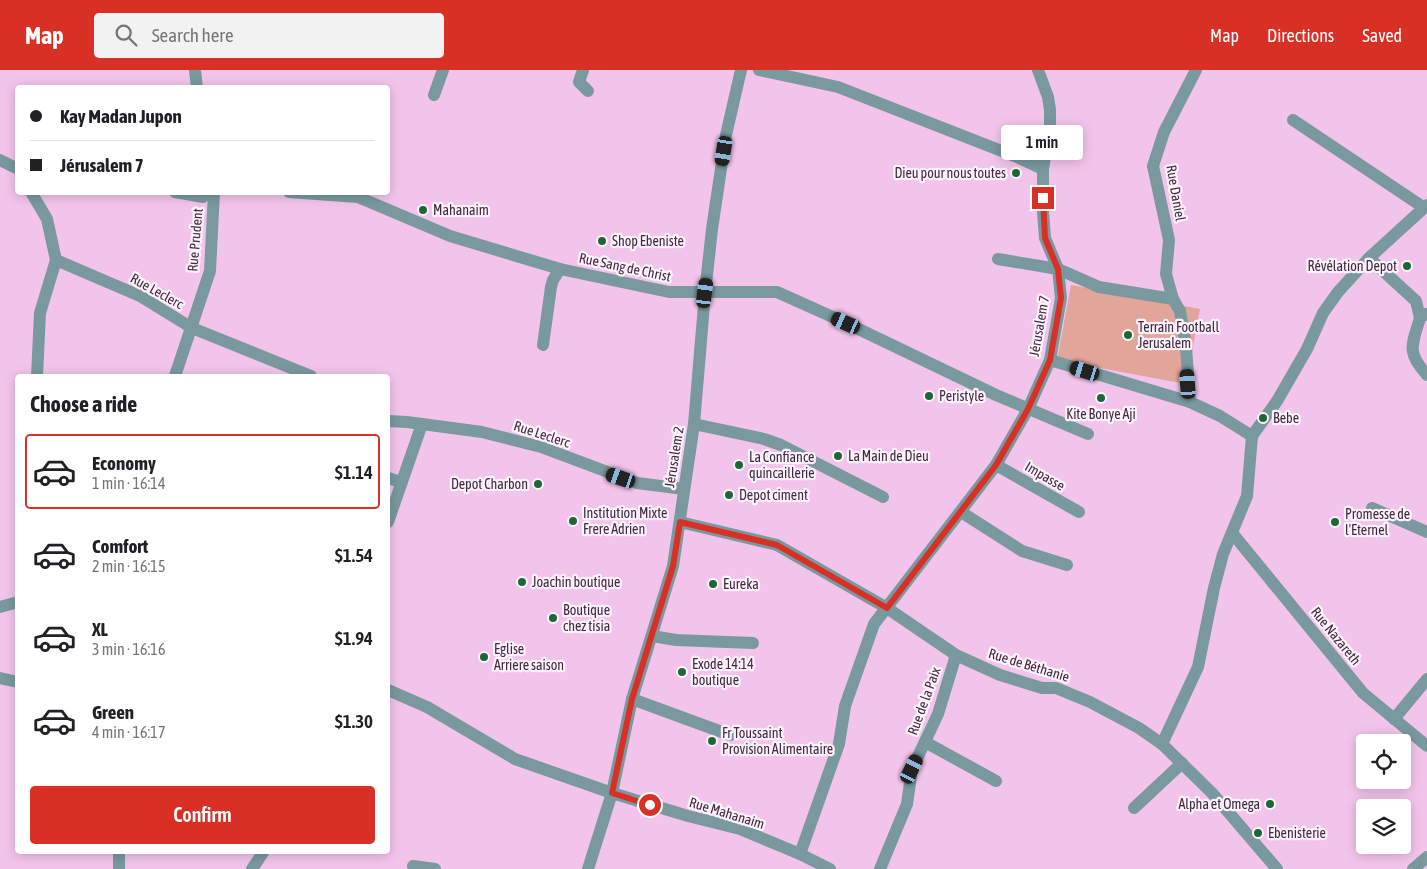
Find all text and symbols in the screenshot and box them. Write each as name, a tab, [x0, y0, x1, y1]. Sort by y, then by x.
search box	[94, 13, 444, 58]
icon: search	[112, 21, 140, 49]
text: Map	[25, 22, 64, 49]
text: Search here	[152, 24, 234, 46]
text: Map	[1210, 25, 1239, 46]
text: Directions	[1267, 25, 1334, 46]
text: Saved	[1362, 25, 1402, 46]
text: Kay Madan Jupon	[60, 105, 182, 127]
callout: 1 min	[1002, 126, 1084, 160]
text: 1 min	[1026, 133, 1058, 151]
car	[714, 135, 733, 167]
text: Jérusalem 7	[60, 154, 144, 176]
street label: Rue Daniel	[1163, 164, 1189, 222]
place label: Dieu pour nous toutes	[894, 165, 1006, 181]
marker: Dieu pour nous toutes	[1010, 167, 1022, 179]
route end	[1032, 187, 1054, 209]
place label: Mahanaim	[433, 202, 489, 218]
marker: Mahanaim	[417, 204, 429, 216]
street label: Rue Prudent	[184, 208, 206, 272]
place label: Shop Ebeniste	[612, 233, 684, 249]
marker: Shop Ebeniste	[596, 235, 608, 247]
street label: Rue Sang de Christ	[578, 249, 672, 285]
place label: Révélation Depot	[1308, 258, 1397, 274]
marker: Révélation Depot	[1401, 260, 1413, 272]
street label: Rue Leclerc	[128, 270, 187, 312]
car	[695, 277, 714, 309]
street label: Jérusalem 7	[1026, 294, 1052, 358]
car	[829, 310, 862, 336]
place label: Terrain Football Jerusalem	[1138, 319, 1219, 351]
marker: Terrain Football Jerusalem	[1122, 329, 1134, 341]
car	[1068, 359, 1101, 383]
car	[1179, 369, 1196, 399]
place label: Peristyle	[939, 388, 984, 404]
marker: Peristyle	[923, 390, 935, 402]
text: Choose a ride	[30, 391, 137, 417]
marker: Kite Bonye Aji	[1095, 392, 1107, 404]
place label: Kite Bonye Aji	[1066, 406, 1136, 422]
place label: Bebe	[1273, 410, 1299, 426]
marker: Bebe	[1257, 412, 1269, 424]
street label: Rue Leclerc	[512, 417, 573, 451]
street label: Jérusalem 2	[661, 425, 687, 489]
place label: La Main de Dieu	[848, 448, 929, 464]
icon: car	[32, 449, 77, 494]
place label: La Confiance quincaillerie	[749, 449, 815, 481]
marker: La Main de Dieu	[832, 450, 844, 462]
text: Economy	[92, 452, 156, 474]
street label: Impasse	[1022, 458, 1068, 494]
marker: La Confiance quincaillerie	[733, 459, 745, 471]
text: $1.14	[335, 461, 373, 483]
car	[604, 466, 637, 490]
text: 1 min · 16:14	[92, 474, 165, 492]
place label: Depot Charbon	[451, 476, 528, 492]
marker: Depot Charbon	[532, 478, 544, 490]
place label: Depot ciment	[739, 487, 808, 503]
marker: Depot ciment	[723, 489, 735, 501]
place label: Institution Mixte Frere Adrien	[583, 505, 667, 537]
place label: Promesse de l'Eternel	[1345, 506, 1410, 538]
marker: Institution Mixte Frere Adrien	[567, 515, 579, 527]
marker: Promesse de l'Eternel	[1329, 516, 1341, 528]
icon: car	[32, 532, 77, 577]
text: Comfort	[92, 535, 148, 557]
text: $1.54	[335, 544, 373, 566]
text: 2 min · 16:15	[92, 557, 165, 575]
place label: Joachin boutique	[532, 574, 620, 590]
marker: Joachin boutique	[516, 576, 528, 588]
place label: Eureka	[723, 576, 759, 592]
marker: Eureka	[707, 578, 719, 590]
place label: Boutique chez tisia	[563, 602, 610, 634]
street label: Rue Nazareth	[1308, 604, 1364, 668]
marker: Boutique chez tisia	[547, 612, 559, 624]
icon: car	[32, 615, 77, 660]
text: XL	[92, 618, 108, 640]
text: $1.94	[335, 627, 373, 649]
text: 3 min · 16:16	[92, 640, 165, 658]
place label: Eglise Arriere saison	[494, 641, 564, 673]
street label: Rue de Béthanie	[987, 645, 1071, 685]
marker: Eglise Arriere saison	[478, 651, 490, 663]
place label: Exode 14:14 boutique	[692, 656, 754, 688]
street label: Rue de la Paix	[904, 665, 944, 737]
marker: Exode 14:14 boutique	[676, 666, 688, 678]
icon: car	[32, 698, 77, 743]
text: Green	[92, 701, 134, 723]
text: $1.30	[335, 710, 373, 732]
text: 4 min · 16:17	[92, 723, 165, 741]
place label: Fr Toussaint Provision Alimentaire	[722, 725, 833, 757]
map controls	[1356, 734, 1411, 854]
button: locate	[1356, 734, 1411, 789]
marker: Fr Toussaint Provision Alimentaire	[706, 735, 718, 747]
car	[898, 752, 925, 786]
button: Confirm	[30, 786, 375, 844]
route start	[639, 794, 661, 816]
street label: Rue Mahanaim	[687, 794, 767, 832]
place label: Alpha et Omega	[1178, 796, 1260, 812]
marker: Alpha et Omega	[1264, 798, 1276, 810]
button: layers	[1356, 799, 1411, 854]
place label: Ebenisterie	[1268, 825, 1326, 841]
marker: Ebenisterie	[1252, 827, 1264, 839]

